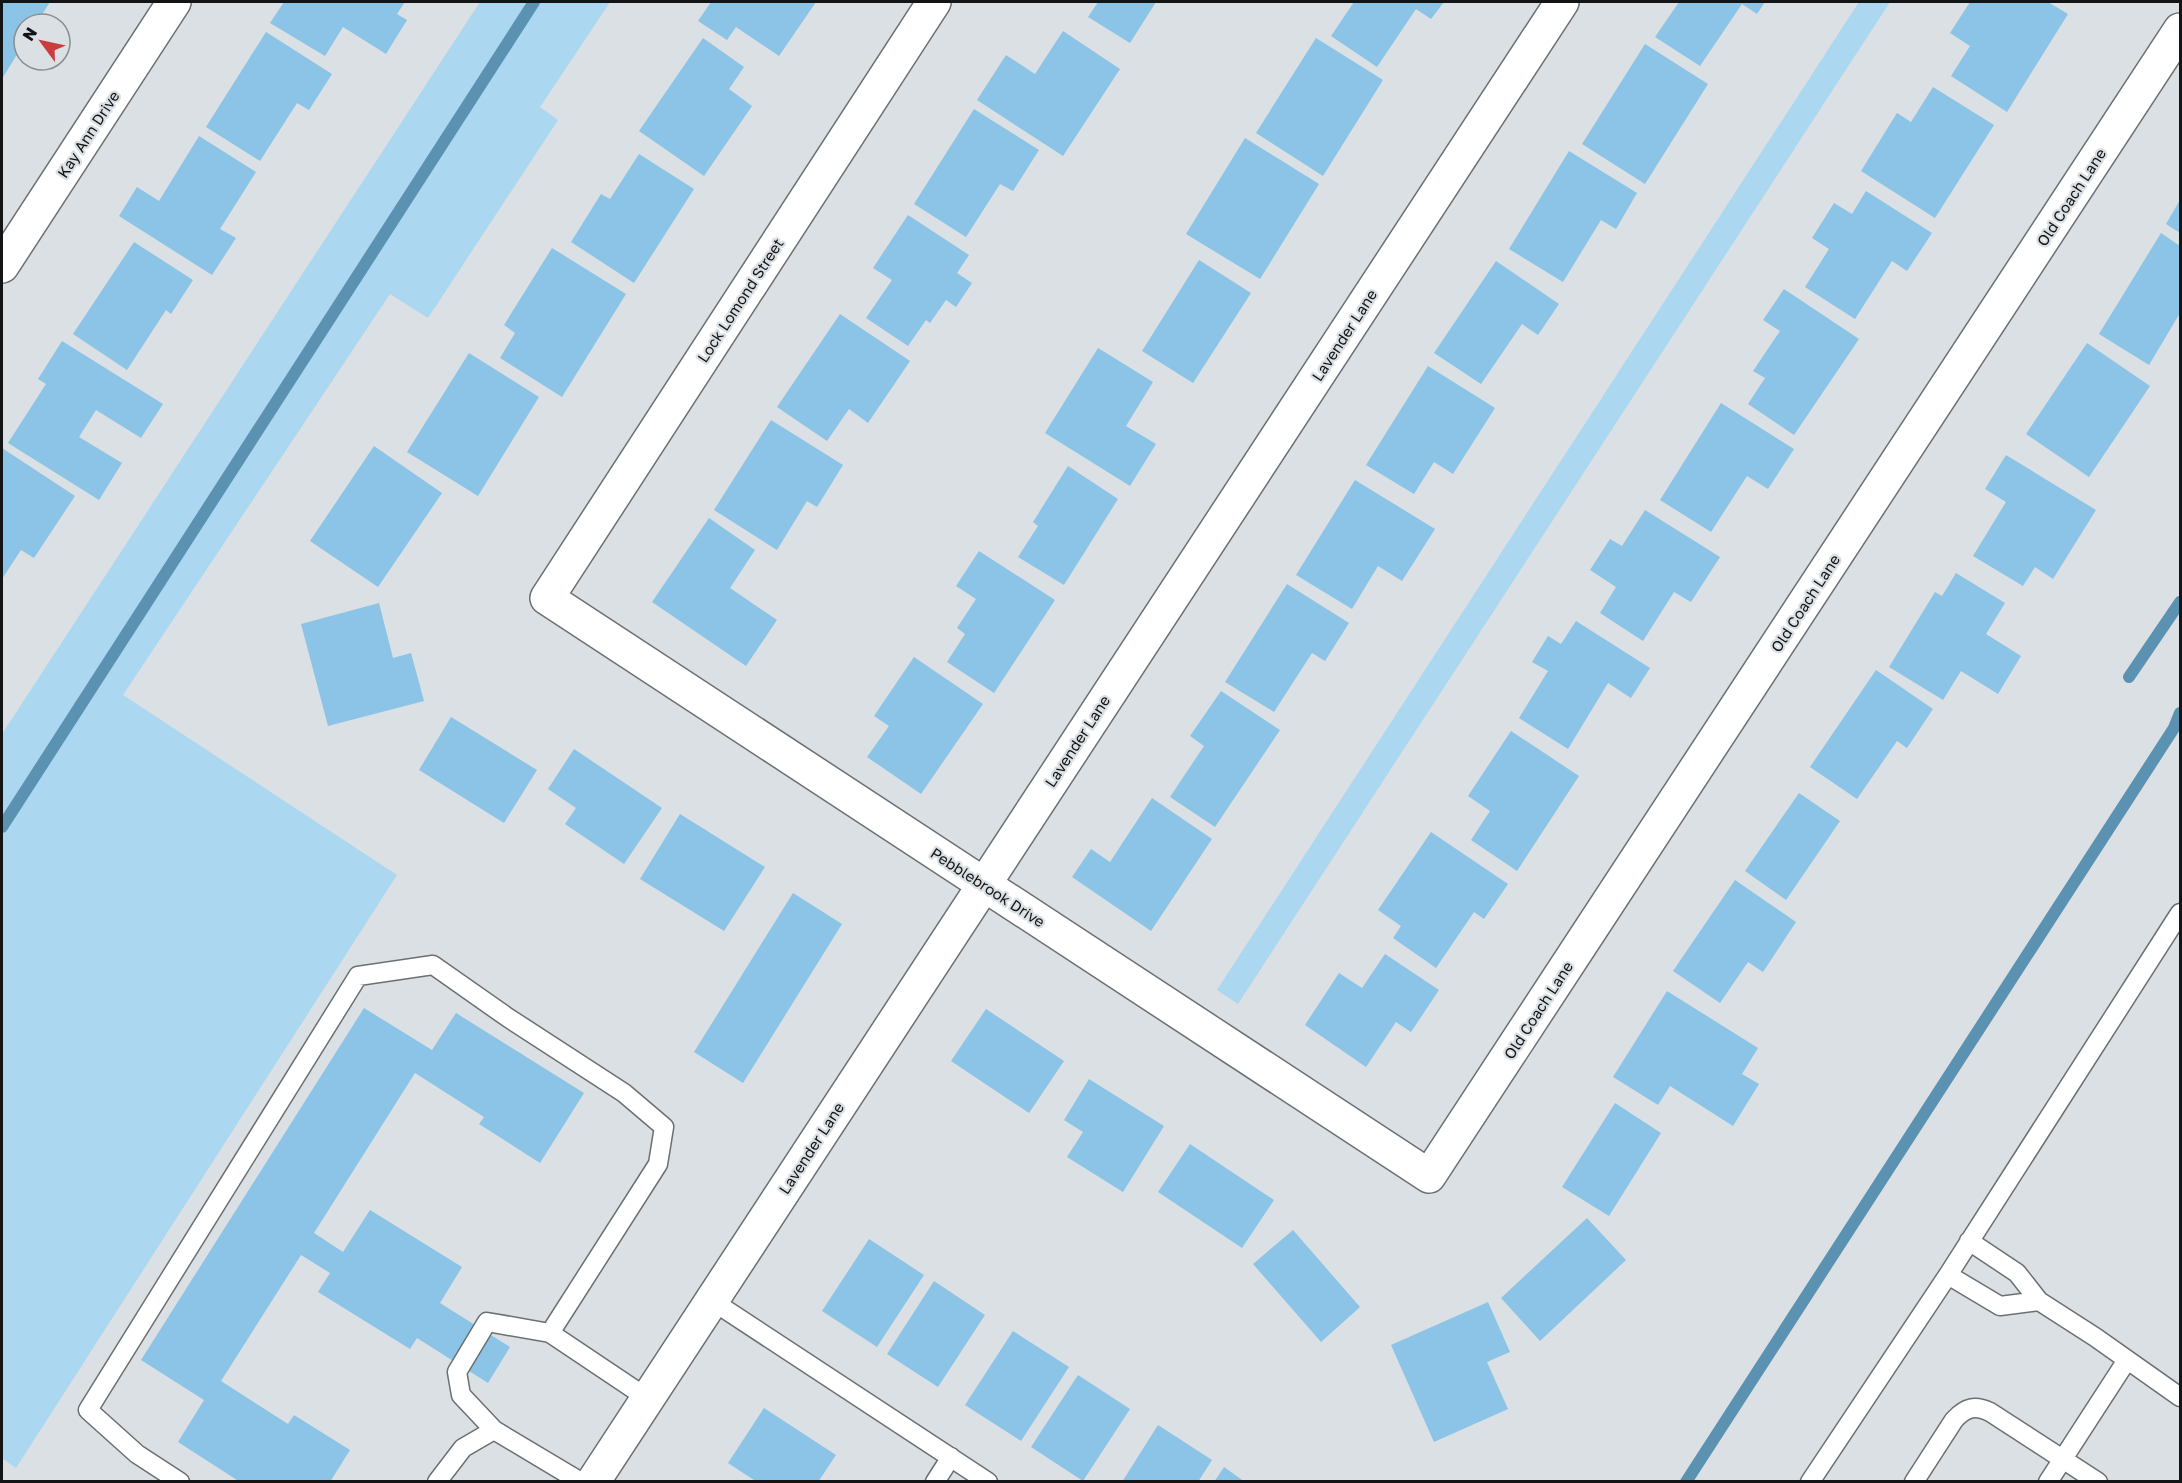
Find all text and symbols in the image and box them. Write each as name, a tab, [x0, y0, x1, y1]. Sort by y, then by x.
north arrow	[12, 12, 72, 72]
text: N	[18, 23, 41, 44]
street label: Kay Ann Drive	[53, 87, 123, 181]
street label: Old Coach Lane	[2033, 145, 2109, 249]
street label: Lock Lomond Street	[693, 235, 787, 365]
street label: Lavender Lane	[1308, 286, 1380, 384]
street label: Old Coach Lane	[1767, 551, 1843, 655]
street label: Lavender Lane	[1041, 692, 1113, 790]
street label: Pebblebrook Drive	[928, 843, 1049, 931]
street label: Old Coach Lane	[1500, 958, 1576, 1062]
street label: Lavender Lane	[775, 1099, 847, 1197]

